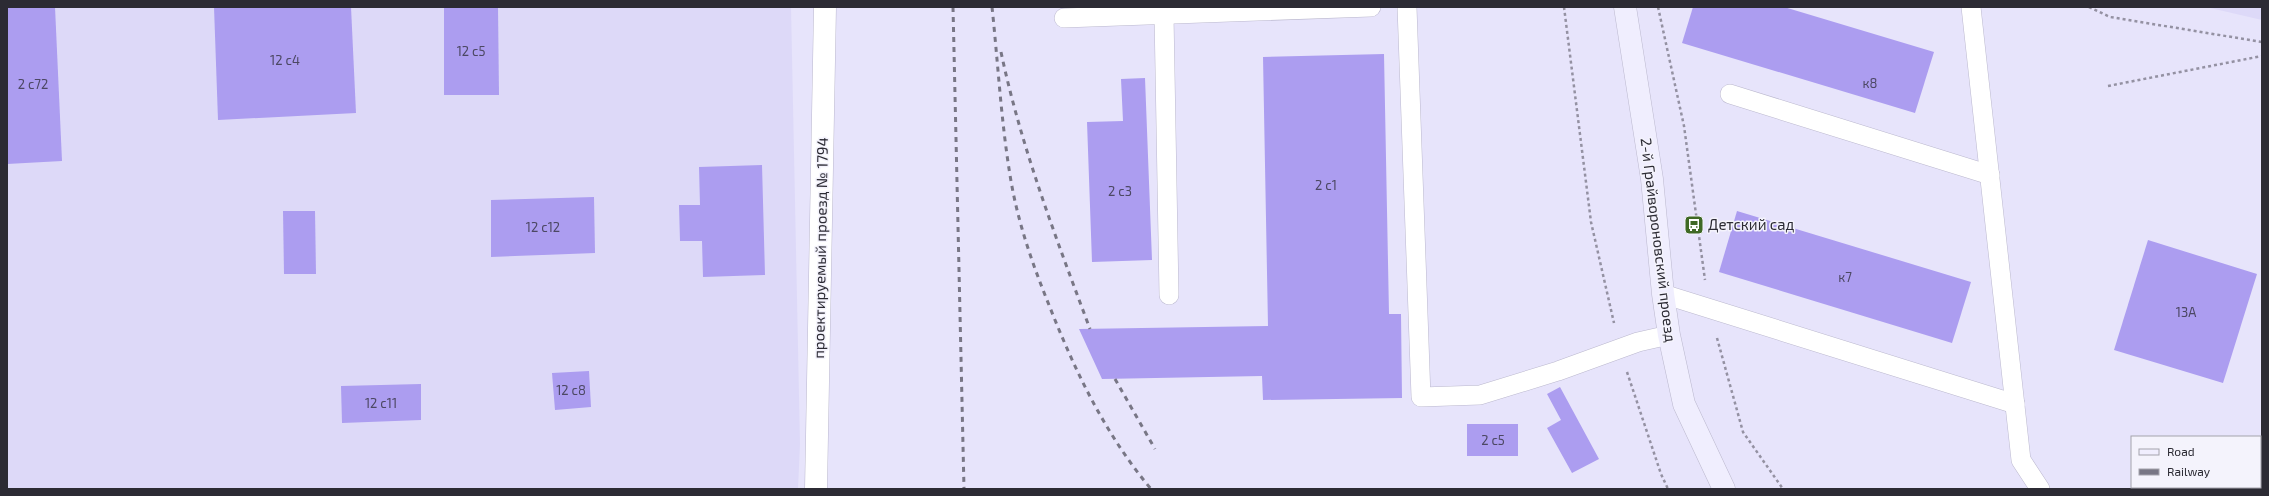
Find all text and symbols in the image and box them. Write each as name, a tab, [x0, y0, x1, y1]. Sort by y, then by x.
house number: 12 с5	[457, 43, 485, 59]
house number: 12 с4	[270, 52, 300, 68]
house number: к8	[1863, 75, 1877, 91]
house number: 2 с72	[18, 76, 48, 92]
street label: проектируемый проезд № 1794	[809, 137, 832, 359]
street label: 2-й Грайвороновский проезд	[1638, 137, 1680, 343]
house number: 2 с1	[1315, 177, 1337, 193]
house number: 2 с3	[1108, 183, 1132, 199]
bus stop icon: Детский сад	[1683, 214, 1705, 236]
place label: Детский сад	[1708, 215, 1794, 233]
house number: 12 с12	[526, 219, 560, 235]
house number: к7	[1838, 269, 1852, 285]
house number: 13А	[2176, 304, 2196, 320]
house number: 12 с8	[556, 382, 586, 398]
house number: 12 с11	[365, 395, 397, 411]
house number: 2 с5	[1481, 432, 1505, 448]
legend	[2131, 436, 2261, 488]
text: Road	[2167, 444, 2195, 458]
text: Railway	[2167, 464, 2211, 478]

